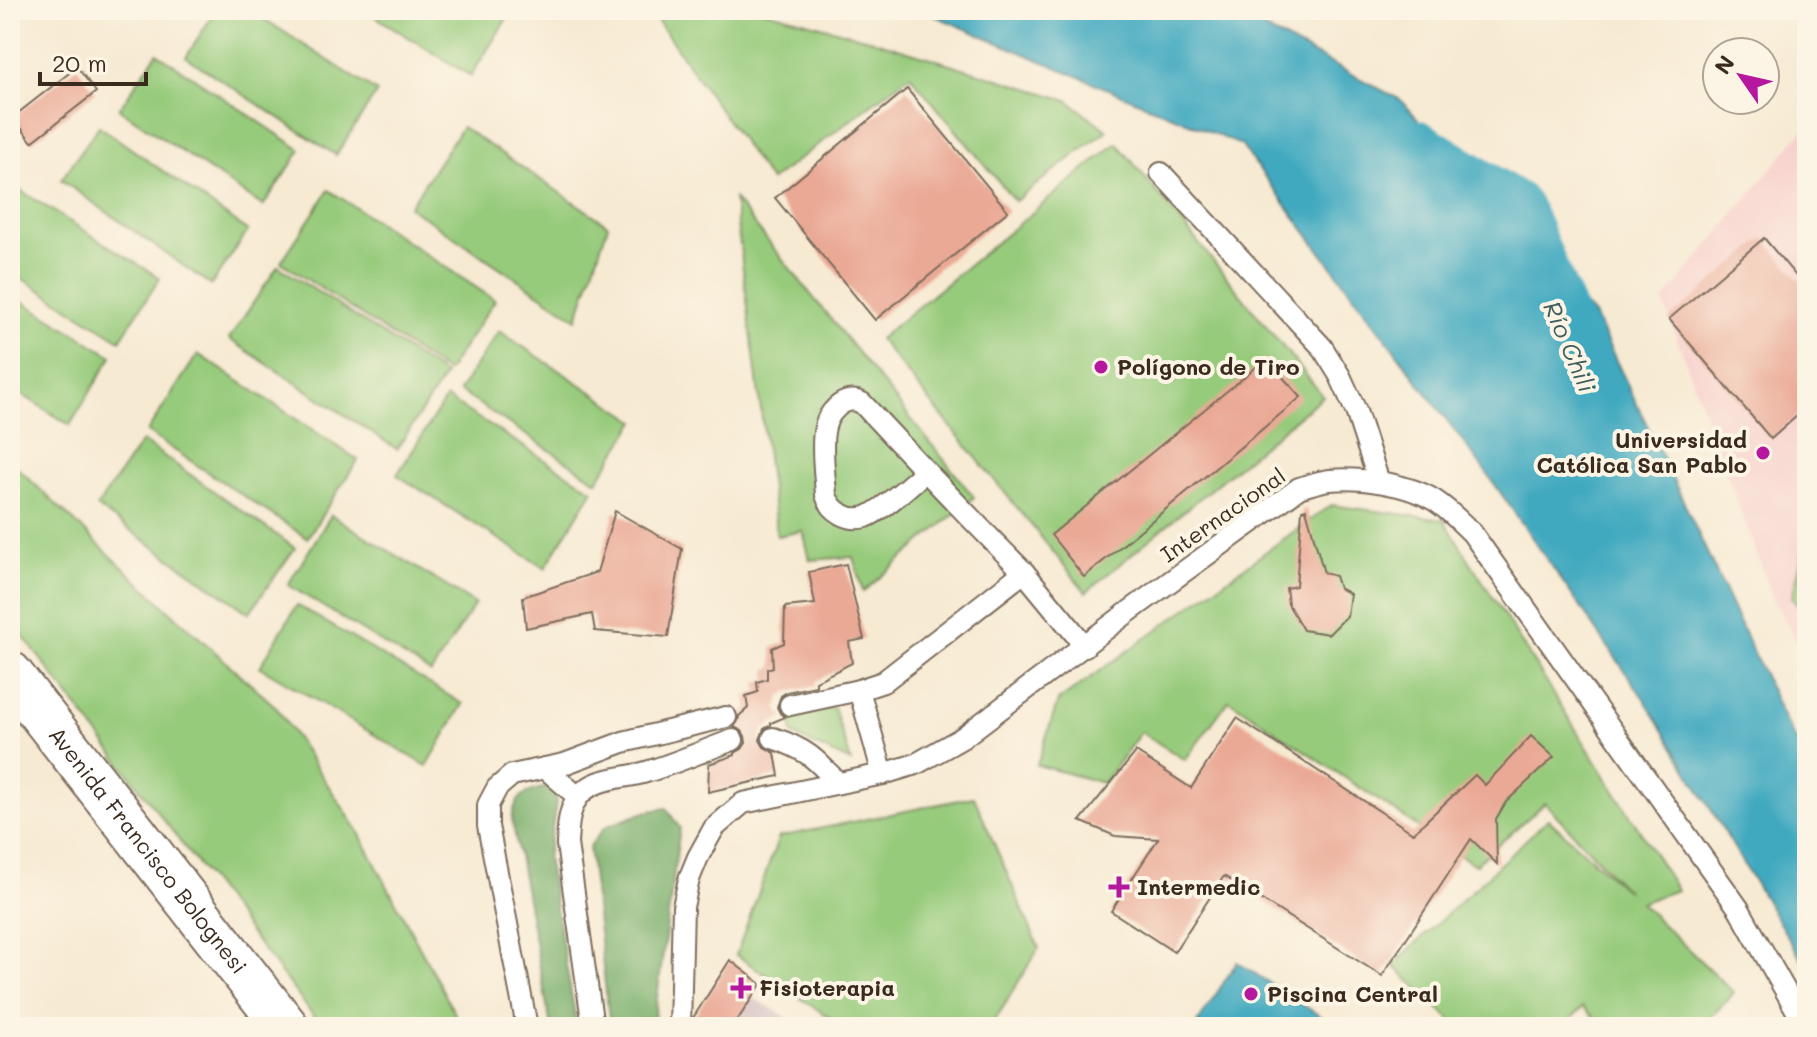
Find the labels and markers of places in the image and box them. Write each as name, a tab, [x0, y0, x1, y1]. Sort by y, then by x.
place label: Polígono de Tiro	[1117, 352, 1300, 381]
marker: Polígono de Tiro	[1092, 358, 1110, 376]
place label: Universidad Católica San Pablo	[1536, 425, 1747, 479]
marker: Universidad Católica San Pablo	[1754, 444, 1772, 462]
place label: Intermedic	[1137, 872, 1260, 901]
marker: Intermedic	[1108, 876, 1130, 898]
place label: Fisioterapia	[759, 973, 895, 1002]
marker: Fisioterapia	[730, 977, 752, 999]
place label: Piscina Central	[1267, 979, 1438, 1008]
marker: Piscina Central	[1242, 985, 1260, 1003]

